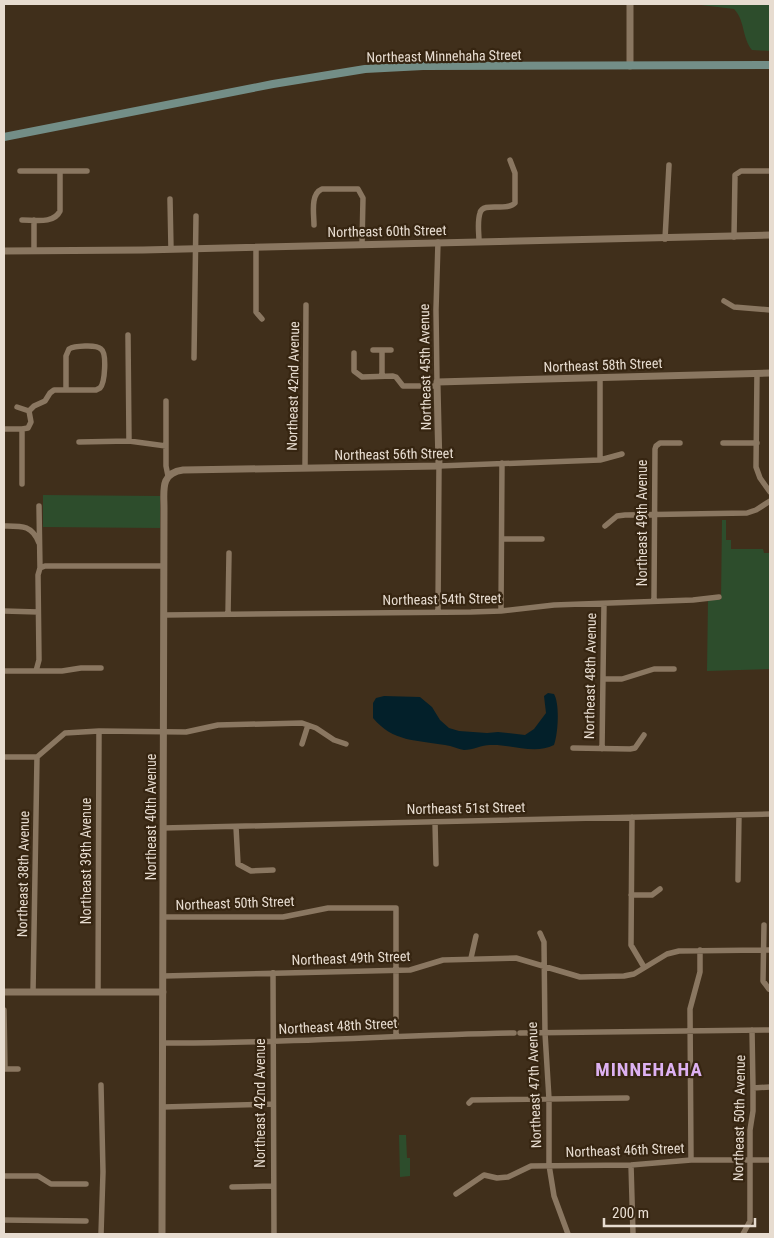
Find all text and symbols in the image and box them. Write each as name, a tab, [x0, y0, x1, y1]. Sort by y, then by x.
street label: Northeast Minnehaha Street	[366, 47, 522, 65]
street label: Northeast 60th Street	[327, 222, 447, 240]
street label: Northeast 45th Avenue	[416, 303, 434, 430]
street label: Northeast 42nd Avenue	[284, 321, 302, 451]
street label: Northeast 58th Street	[543, 355, 663, 375]
street label: Northeast 56th Street	[334, 445, 454, 463]
street label: Northeast 49th Avenue	[634, 459, 650, 586]
street label: Northeast 54th Street	[382, 590, 502, 608]
street label: Northeast 48th Avenue	[581, 612, 599, 739]
street label: Northeast 40th Avenue	[143, 753, 159, 880]
street label: Northeast 39th Avenue	[78, 797, 94, 924]
street label: Northeast 51st Street	[407, 799, 525, 817]
street label: Northeast 38th Avenue	[14, 810, 32, 937]
street label: Northeast 50th Street	[175, 893, 295, 913]
street label: Northeast 49th Street	[291, 948, 411, 968]
street label: Northeast 48th Street	[278, 1015, 398, 1037]
street label: Northeast 47th Avenue	[524, 1021, 544, 1148]
street label: Northeast 42nd Avenue	[252, 1038, 268, 1168]
street label: Northeast 50th Avenue	[730, 1054, 748, 1181]
district label: MINNEHAHA	[595, 1058, 703, 1081]
street label: Northeast 46th Street	[565, 1140, 685, 1160]
scale bar	[604, 1196, 755, 1228]
text: 200 m	[612, 1204, 649, 1222]

